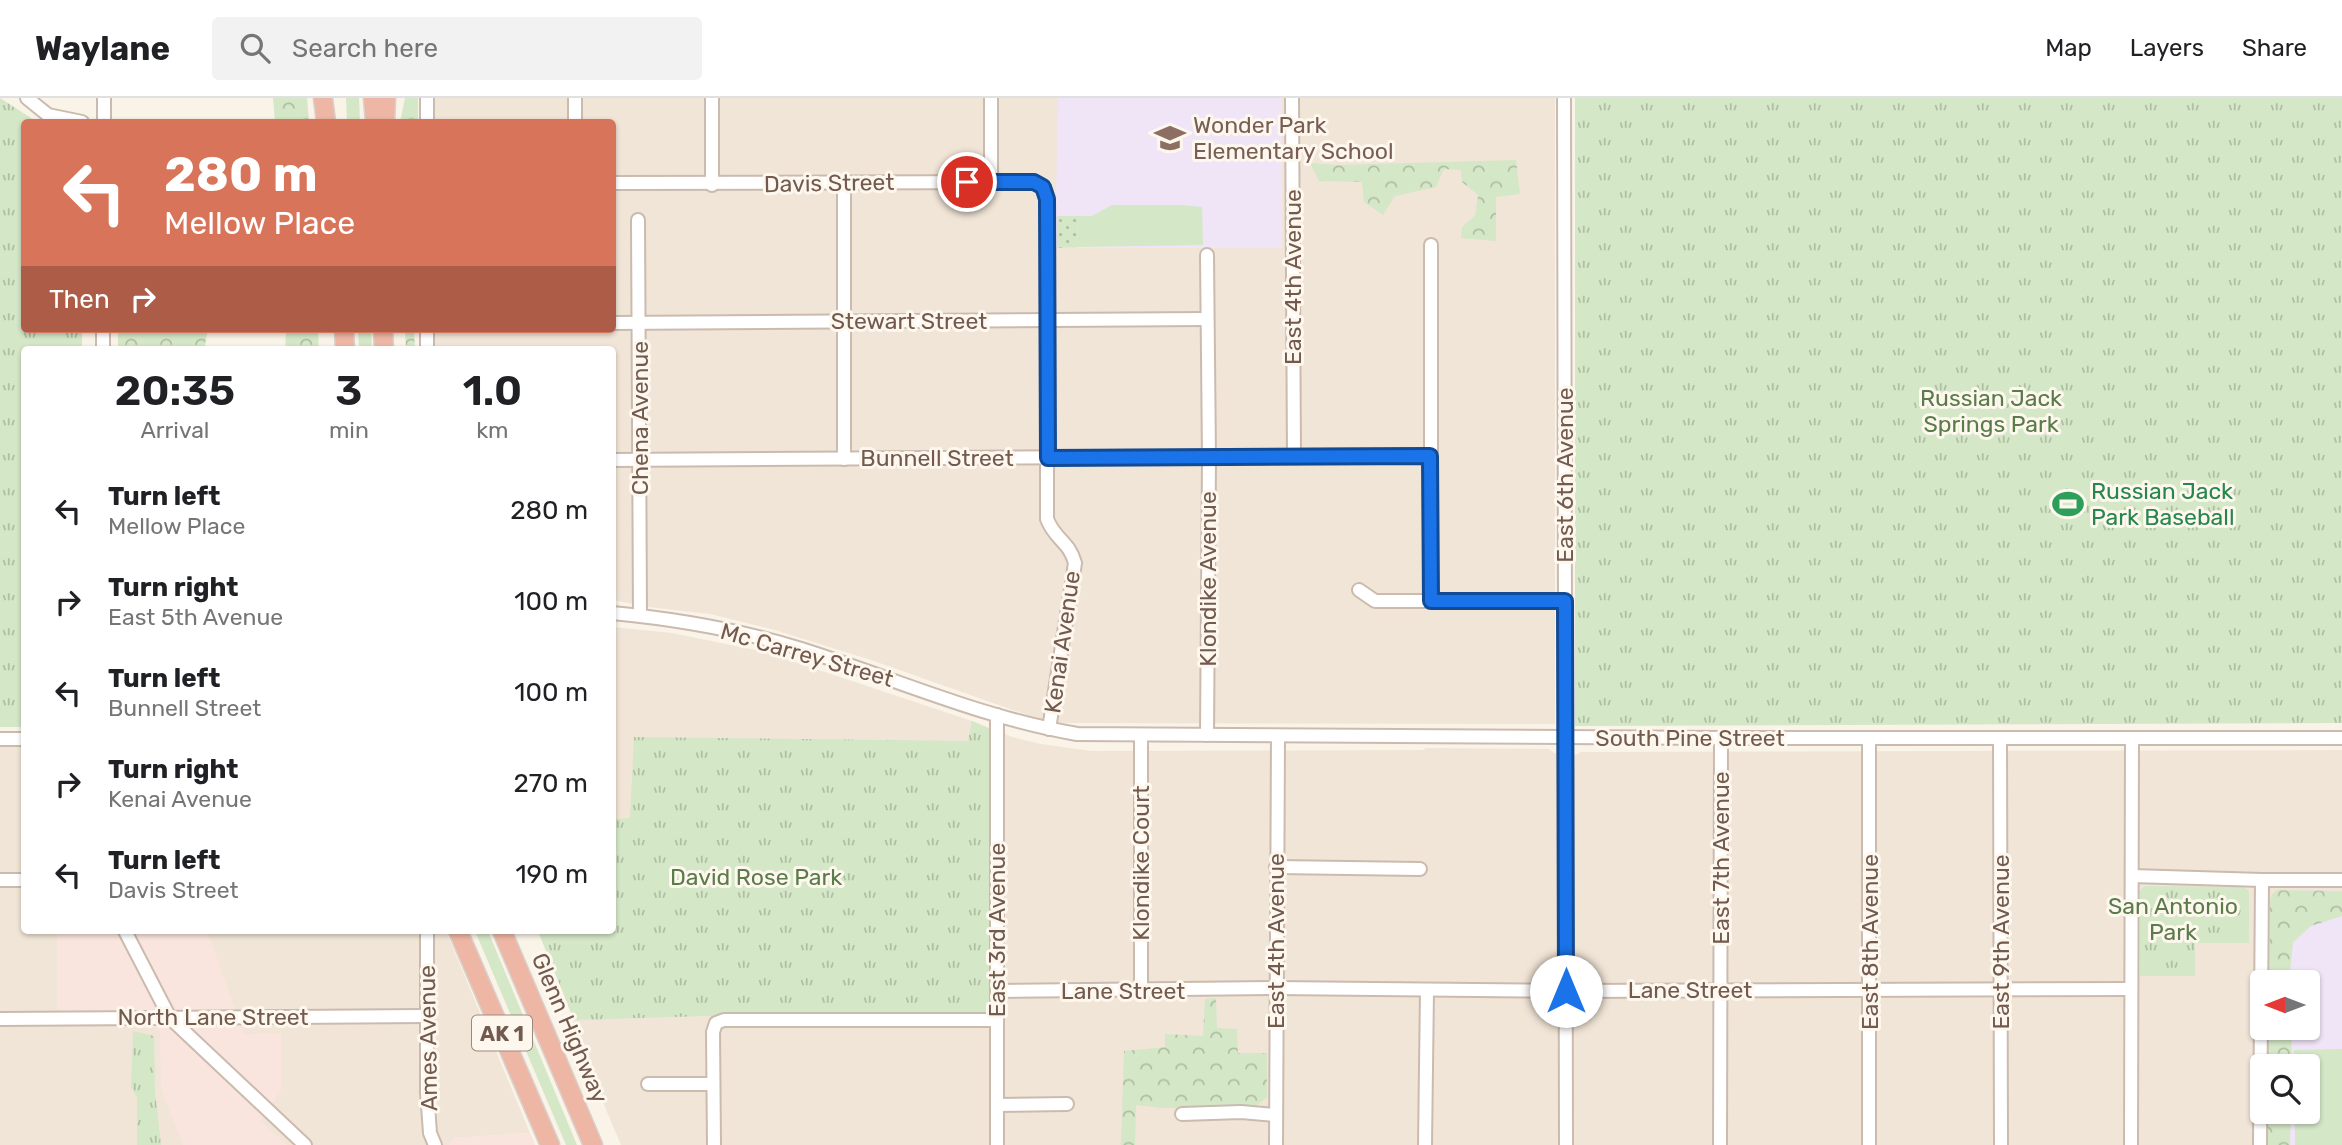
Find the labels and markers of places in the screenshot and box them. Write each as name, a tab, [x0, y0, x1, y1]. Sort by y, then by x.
place label: Wonder Park Elementary School	[1193, 111, 1394, 165]
school or university icon: Wonder Park Elementary School	[1153, 121, 1187, 155]
pin	[937, 152, 997, 212]
place label: Russian Jack Park Baseball	[2091, 477, 2235, 531]
sports icon: Russian Jack Park Baseball	[2051, 487, 2085, 521]

